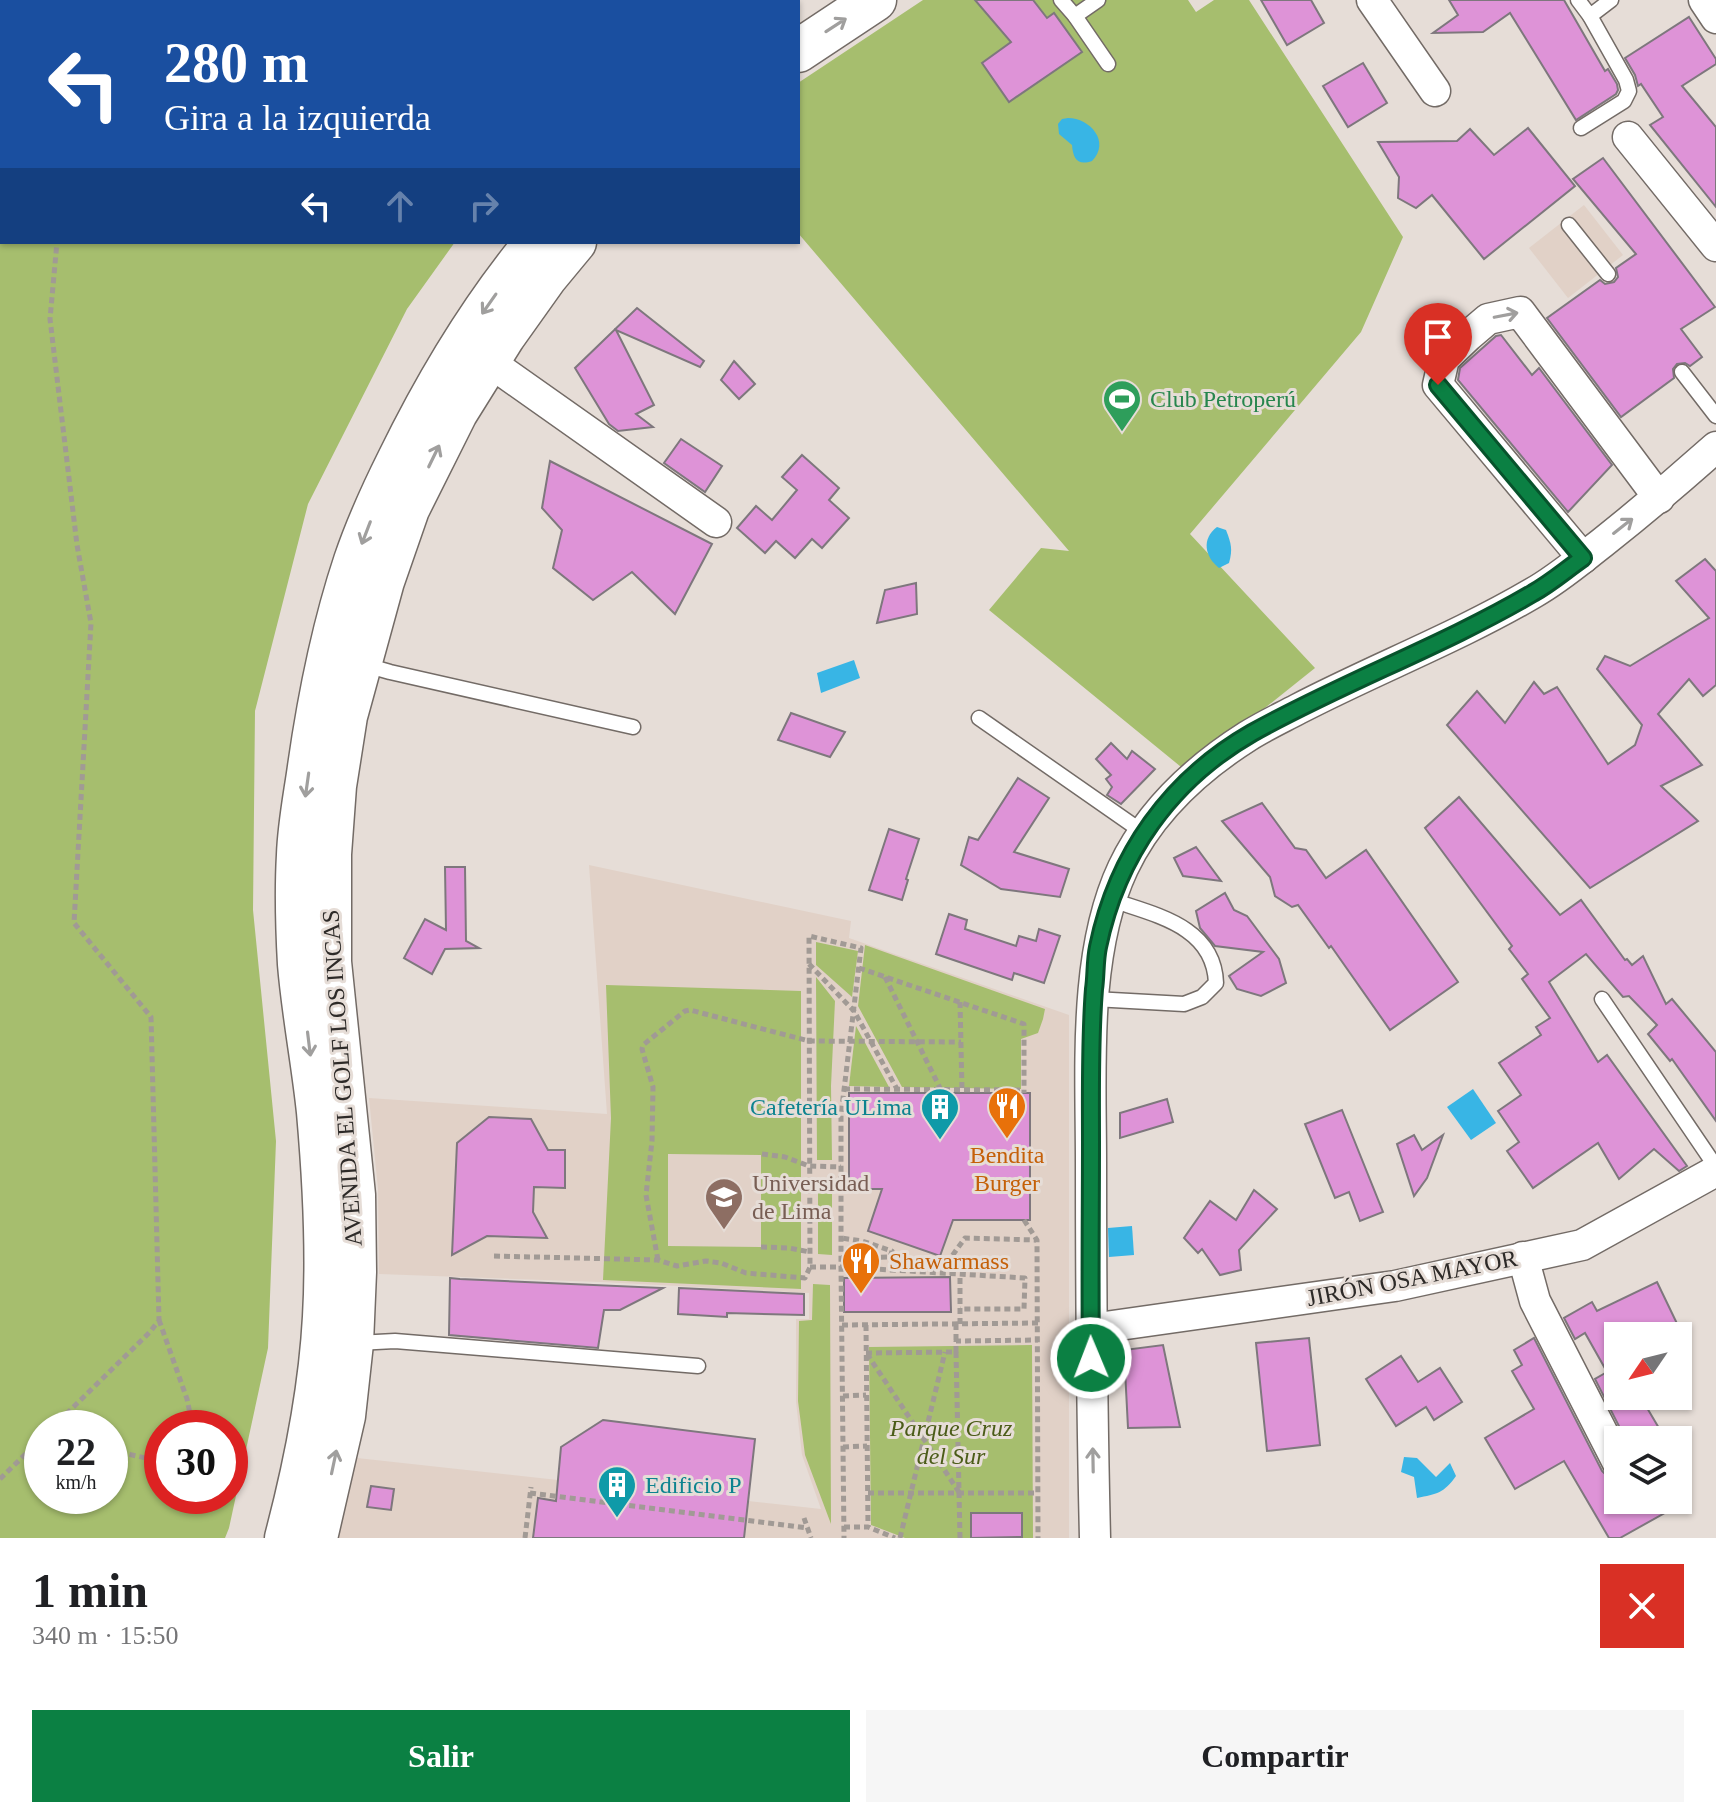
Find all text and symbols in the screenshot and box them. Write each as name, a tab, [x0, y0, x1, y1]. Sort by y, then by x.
one-way arrow	[825, 17, 847, 33]
icon: left	[32, 32, 136, 136]
text: 280 m	[164, 32, 309, 94]
text: Gira a la izquierda	[164, 98, 431, 138]
icon: left	[294, 184, 338, 228]
icon: ahead	[378, 184, 422, 228]
icon: right	[462, 184, 506, 228]
one-way arrow	[481, 293, 497, 315]
pin	[1404, 303, 1472, 385]
one-way arrow	[1493, 307, 1519, 322]
icon: arrive	[1416, 315, 1460, 359]
sports icon: Club Petroperú	[1101, 378, 1143, 433]
place label: Club Petroperú	[1150, 386, 1296, 412]
one-way arrow	[427, 444, 443, 468]
one-way arrow	[1612, 517, 1633, 535]
one-way arrow	[358, 520, 372, 545]
one-way arrow	[299, 772, 314, 797]
street label: AVENIDA EL GOLF LOS INCAS	[317, 909, 367, 1247]
one-way arrow	[302, 1030, 317, 1057]
restaurant icon: Bendita Burger	[986, 1085, 1028, 1140]
building icon: Cafetería ULima	[919, 1086, 961, 1141]
place label: Cafetería ULima	[750, 1094, 912, 1120]
place label: Bendita Burger	[970, 1142, 1045, 1196]
place label: Universidad de Lima	[752, 1170, 869, 1224]
school or university icon: Universidad de Lima	[703, 1176, 745, 1231]
restaurant icon: Shawarmass	[840, 1240, 882, 1295]
street label: JIRÓN OSA MAYOR	[1305, 1245, 1519, 1311]
place label: Shawarmass	[889, 1248, 1009, 1274]
position arrow	[1049, 1316, 1133, 1400]
north arrow	[1604, 1322, 1692, 1410]
map controls	[1604, 1322, 1692, 1514]
speed limit sign: 30	[144, 1410, 248, 1514]
park label: Parque Cruz del Sur	[889, 1415, 1013, 1469]
button: layers	[1604, 1426, 1692, 1514]
text: 22	[56, 1429, 96, 1474]
one-way arrow	[1085, 1447, 1101, 1474]
one-way arrow	[327, 1450, 342, 1475]
building icon: Edificio P	[596, 1464, 638, 1519]
text: km/h	[55, 1471, 97, 1493]
place label: Edificio P	[645, 1472, 742, 1498]
text: 1 min	[32, 1564, 148, 1617]
button: close	[1600, 1564, 1684, 1648]
text: 340 m · 15:50	[32, 1621, 179, 1650]
button: Salir	[32, 1710, 850, 1802]
button: Compartir	[866, 1710, 1684, 1802]

